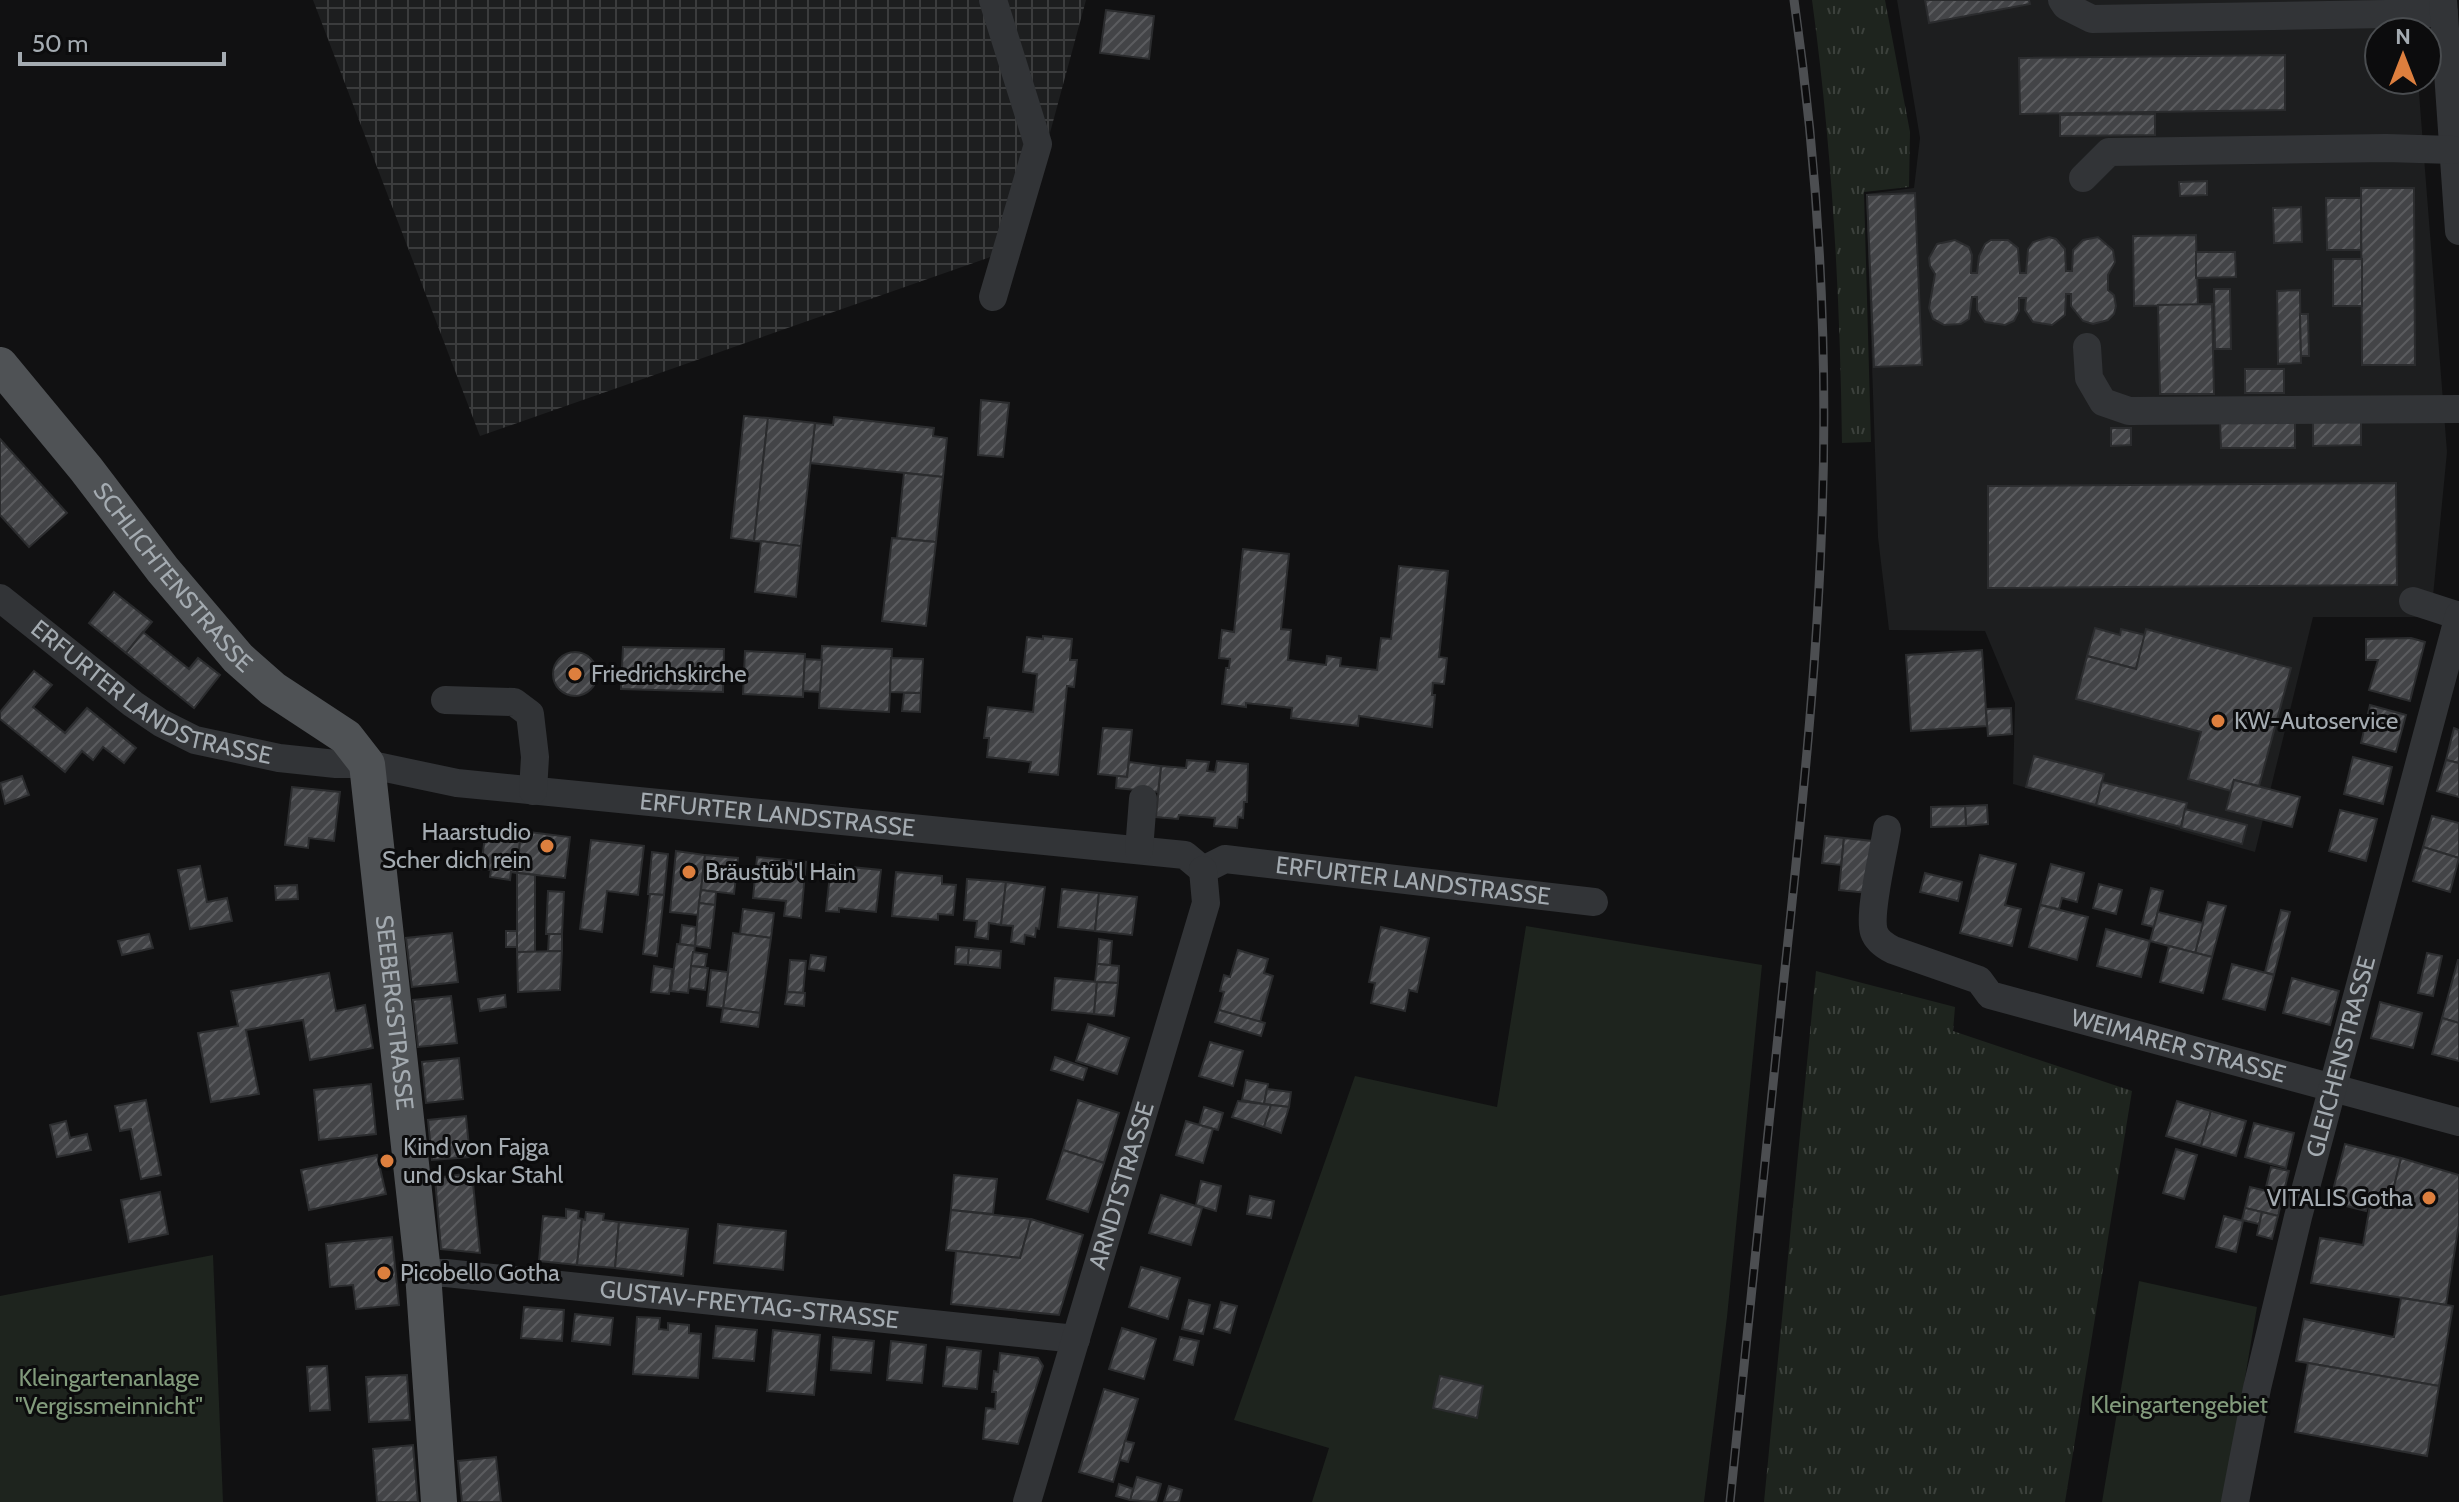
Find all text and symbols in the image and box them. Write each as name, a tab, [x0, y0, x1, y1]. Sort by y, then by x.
scale bar	[20, 16, 224, 66]
north arrow	[2363, 16, 2443, 96]
text: N	[2395, 23, 2411, 50]
text: 50 m	[32, 29, 88, 58]
street label: SCHLICHTENSTRASSE	[88, 477, 259, 678]
street label: ERFURTER LANDSTRASSE	[25, 614, 275, 770]
place label: Friedrichskirche	[591, 659, 747, 688]
marker: Friedrichskirche	[566, 665, 584, 683]
place label: KW-Autoservice	[2234, 706, 2398, 735]
marker: KW-Autoservice	[2209, 712, 2227, 730]
street label: ERFURTER LANDSTRASSE	[638, 786, 916, 842]
place label: Haarstudio Scher dich rein	[382, 817, 531, 874]
marker: Haarstudio Scher dich rein	[538, 837, 556, 855]
street label: ERFURTER LANDSTRASSE	[1274, 850, 1552, 911]
place label: Bräustüb'l Hain	[705, 857, 856, 886]
marker: Bräustüb'l Hain	[680, 863, 698, 881]
street label: SEEBERGSTRASSE	[370, 913, 420, 1112]
street label: GLEICHENSTRASSE	[2300, 953, 2381, 1160]
street label: WEIMARER STRASSE	[2068, 1003, 2289, 1088]
street label: ARNDTSTRASSE	[1082, 1099, 1160, 1273]
place label: Kind von Fajga und Oskar Stahl	[403, 1132, 563, 1189]
marker: Kind von Fajga und Oskar Stahl	[378, 1152, 396, 1170]
place label: VITALIS Gotha	[2267, 1183, 2413, 1212]
marker: VITALIS Gotha	[2420, 1189, 2438, 1207]
place label: Picobello Gotha	[400, 1258, 560, 1287]
marker: Picobello Gotha	[375, 1264, 393, 1282]
street label: GUSTAV-FREYTAG-STRASSE	[598, 1274, 900, 1334]
park label: Kleingartenanlage "Vergissmeinnicht"	[15, 1363, 203, 1420]
park label: Kleingartengebiet	[2090, 1390, 2268, 1419]

